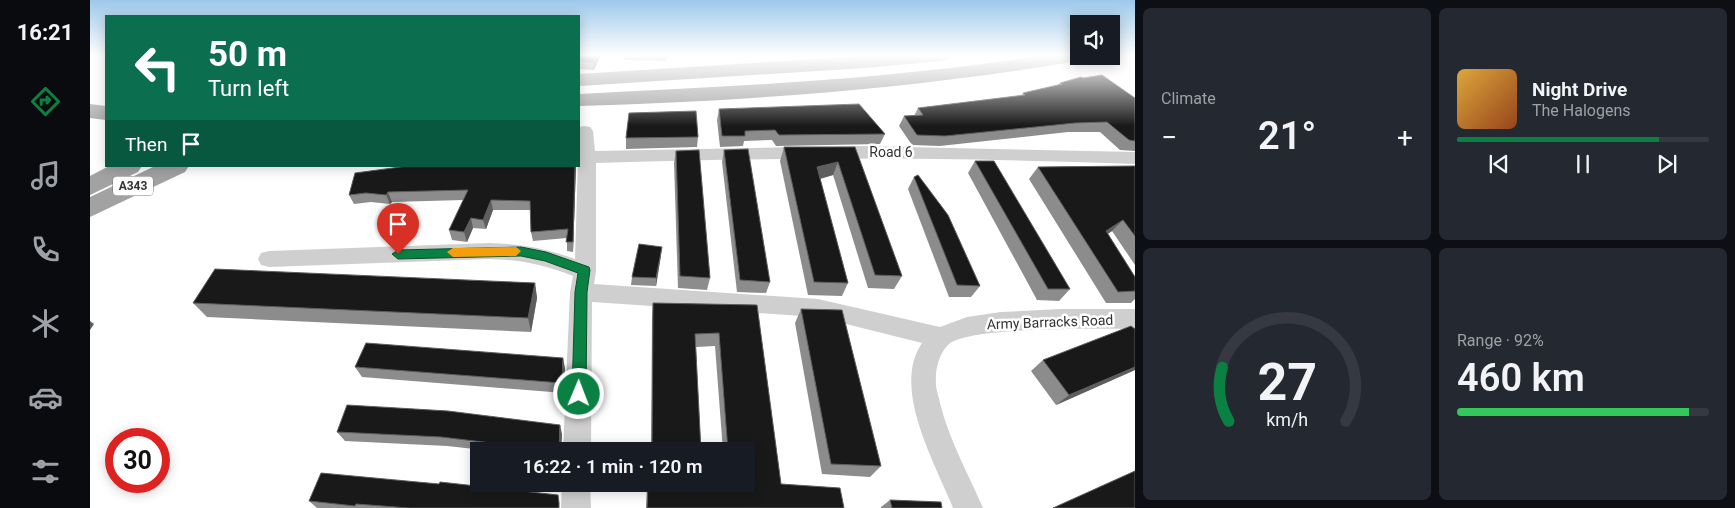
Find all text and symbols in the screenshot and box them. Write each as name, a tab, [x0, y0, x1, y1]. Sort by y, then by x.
map controls	[1070, 15, 1120, 65]
button: sound	[1070, 15, 1120, 65]
text: 16:21	[17, 20, 73, 45]
text: 50 m	[208, 34, 287, 75]
icon: left	[125, 35, 190, 100]
text: Turn left	[208, 76, 289, 101]
text: Night Drive	[1532, 78, 1627, 101]
icon: directions	[28, 84, 63, 119]
text: Climate	[1161, 89, 1216, 108]
text: The Halogens	[1532, 101, 1631, 120]
text: 21°	[1258, 114, 1316, 158]
text: −	[1161, 121, 1177, 154]
text: +	[1397, 121, 1413, 154]
icon: arrive	[177, 130, 205, 158]
text: Then	[125, 133, 167, 156]
street label: Road 6	[869, 144, 913, 160]
icon: previous	[1485, 150, 1513, 178]
icon: pause	[1569, 150, 1597, 178]
icon: next	[1653, 150, 1681, 178]
icon: music	[28, 158, 63, 193]
road number: A343	[113, 177, 153, 196]
pin	[377, 203, 419, 254]
icon: arrive	[384, 210, 412, 238]
icon: phone	[28, 232, 63, 267]
icon: climate	[28, 306, 63, 341]
street label: Army Barracks Road	[986, 312, 1114, 332]
text: Range · 92%	[1457, 331, 1544, 350]
text: 27	[1257, 352, 1317, 413]
text: 460 km	[1457, 356, 1585, 400]
position arrow	[552, 367, 604, 419]
icon: car	[28, 380, 63, 415]
text: km/h	[1266, 409, 1308, 430]
speed limit sign: 30	[105, 428, 170, 493]
icon: filters	[28, 454, 63, 489]
text: 16:22 · 1 min · 120 m	[522, 455, 703, 478]

